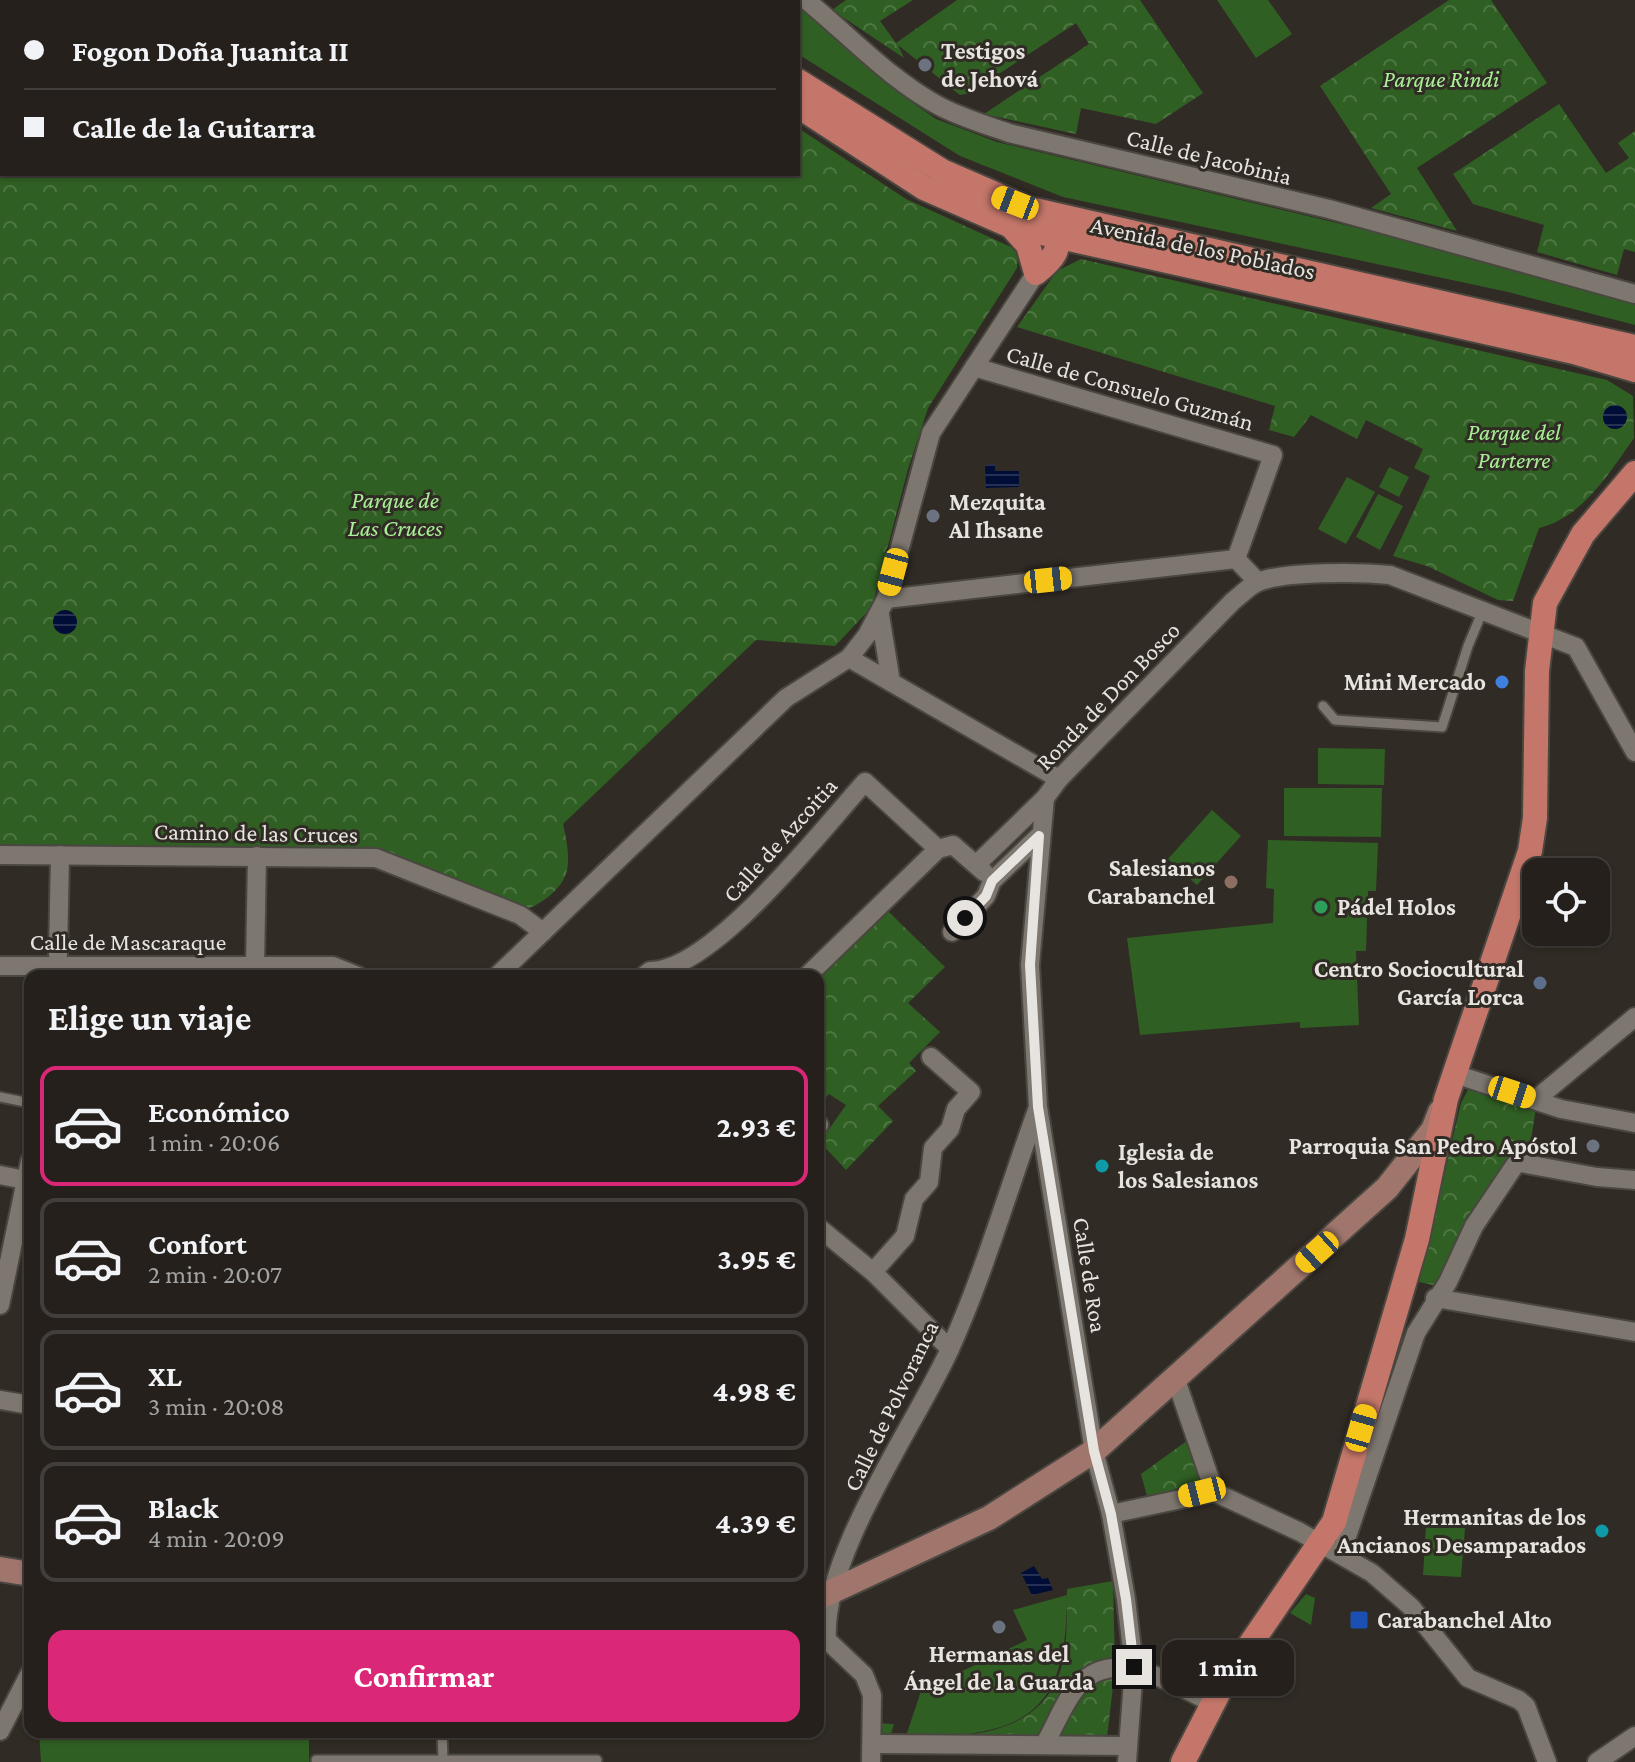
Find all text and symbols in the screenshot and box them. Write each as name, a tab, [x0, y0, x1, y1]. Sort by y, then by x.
text: Fogon Doña Juanita II	[72, 34, 349, 67]
place label: Testigos de Jehová	[941, 37, 1038, 92]
marker: Testigos de Jehová	[916, 56, 934, 74]
park label: Parque Rindi	[1383, 65, 1500, 92]
text: Calle de la Guitarra	[72, 111, 316, 144]
street label: Calle de Jacobinia	[1124, 123, 1295, 190]
car	[988, 183, 1042, 223]
street label: Avenida de los Poblados	[1088, 211, 1318, 285]
street label: Calle de Consuelo Guzmán	[1003, 339, 1257, 436]
park label: Parque del Parterre	[1467, 418, 1562, 473]
park label: Parque de Las Cruces	[348, 486, 443, 541]
place label: Mezquita Al Ihsane	[948, 488, 1046, 543]
marker: Mezquita Al Ihsane	[924, 507, 942, 525]
car	[875, 546, 911, 598]
car	[1023, 566, 1073, 594]
street label: Ronda de Don Bosco	[1030, 616, 1185, 775]
place label: Mini Mercado	[1344, 668, 1486, 695]
marker: Mini Mercado	[1493, 673, 1511, 691]
street label: Calle de Azcoitia	[717, 772, 842, 907]
street label: Camino de las Cruces	[154, 817, 358, 848]
place label: Salesianos Carabanchel	[1087, 854, 1215, 909]
map controls	[1522, 858, 1610, 946]
button: locate	[1522, 858, 1610, 946]
marker: Salesianos Carabanchel	[1222, 873, 1240, 891]
place label: Pádel Holos	[1337, 893, 1456, 920]
marker: Pádel Holos	[1312, 898, 1330, 916]
route start	[947, 900, 983, 936]
street label: Calle de Mascaraque	[30, 928, 226, 955]
place label: Centro Sociocultural García Lorca	[1314, 955, 1524, 1010]
marker: Centro Sociocultural García Lorca	[1531, 974, 1549, 992]
text: Elige un viaje	[48, 998, 251, 1038]
car	[1485, 1073, 1539, 1111]
icon: car	[52, 1090, 124, 1162]
text: Económico	[148, 1095, 290, 1128]
text: 2.93 €	[717, 1110, 796, 1143]
text: 1 min · 20:06	[148, 1128, 280, 1157]
place label: Parroquia San Pedro Apóstol	[1289, 1132, 1577, 1159]
marker: Parroquia San Pedro Apóstol	[1584, 1137, 1602, 1155]
place label: Iglesia de los Salesianos	[1118, 1138, 1258, 1193]
marker: Iglesia de los Salesianos	[1093, 1157, 1111, 1175]
street label: Calle de Roa	[1068, 1215, 1113, 1335]
icon: car	[52, 1222, 124, 1294]
text: Confort	[148, 1227, 247, 1260]
car	[1291, 1227, 1343, 1277]
text: 3.95 €	[717, 1242, 796, 1275]
text: 2 min · 20:07	[148, 1260, 282, 1289]
street label: Calle de Polvoranca	[838, 1316, 943, 1495]
icon: car	[52, 1354, 124, 1426]
text: XL	[148, 1359, 182, 1392]
text: 4.98 €	[712, 1374, 796, 1407]
text: 3 min · 20:08	[148, 1392, 285, 1421]
car	[1343, 1402, 1379, 1454]
car	[1176, 1475, 1228, 1509]
icon: car	[52, 1486, 124, 1558]
text: Black	[148, 1491, 219, 1524]
place label: Hermanitas de los Ancianos Desamparados	[1336, 1503, 1586, 1558]
text: 4.39 €	[715, 1506, 796, 1539]
marker: Hermanitas de los Ancianos Desamparados	[1593, 1522, 1611, 1540]
text: 4 min · 20:09	[148, 1524, 285, 1553]
place label: Carabanchel Alto	[1377, 1606, 1552, 1633]
marker: Carabanchel Alto	[1348, 1609, 1370, 1631]
marker: Hermanas del Ángel de la Guarda	[990, 1618, 1008, 1636]
button: Confirmar	[48, 1630, 800, 1722]
callout: 1 min	[1162, 1639, 1294, 1695]
place label: Hermanas del Ángel de la Guarda	[903, 1640, 1094, 1695]
route end	[1116, 1649, 1152, 1685]
text: 1 min	[1198, 1653, 1258, 1682]

